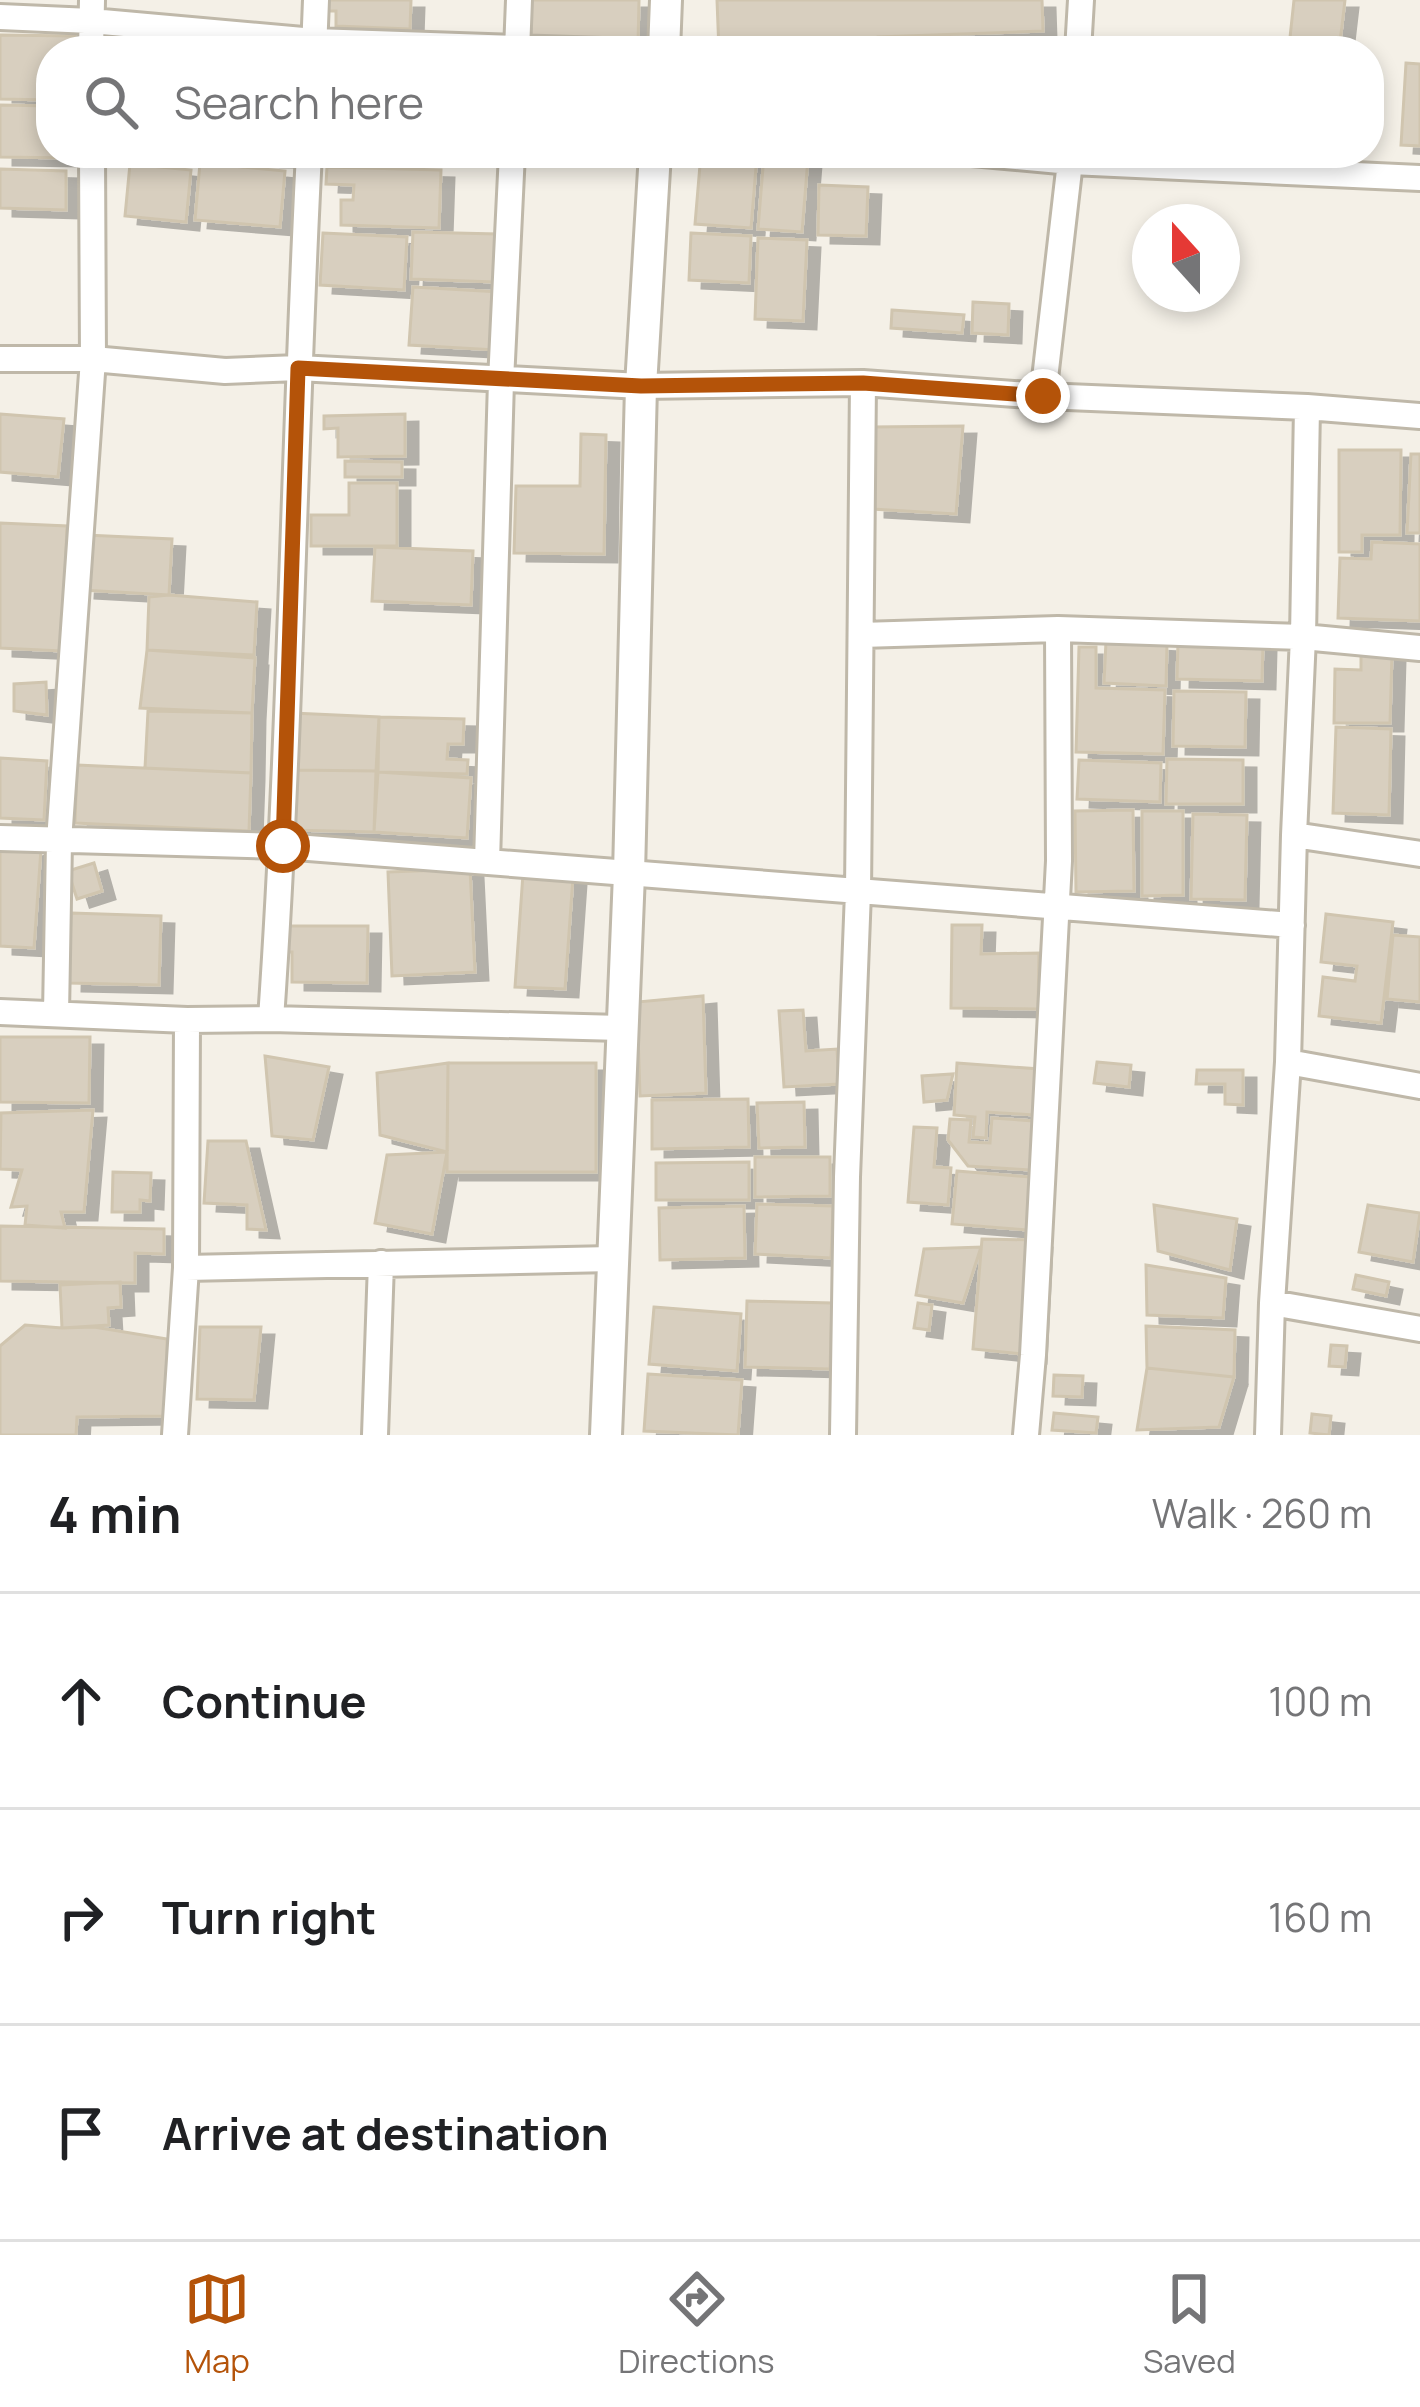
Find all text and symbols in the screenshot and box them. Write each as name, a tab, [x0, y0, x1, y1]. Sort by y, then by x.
search box	[36, 36, 1384, 168]
icon: search	[78, 69, 144, 135]
text: Search here	[174, 71, 424, 133]
north arrow	[1132, 204, 1240, 312]
route end	[1016, 369, 1070, 423]
route start	[256, 819, 310, 873]
text: 4 min	[48, 1479, 181, 1548]
text: Walk · 260 m	[1152, 1486, 1372, 1540]
icon: ahead	[48, 1668, 114, 1734]
text: Continue	[162, 1670, 367, 1732]
text: 100 m	[1268, 1674, 1372, 1728]
icon: right	[48, 1884, 114, 1950]
text: Turn right	[162, 1886, 376, 1948]
text: 160 m	[1268, 1890, 1372, 1944]
icon: arrive	[48, 2100, 114, 2166]
text: Arrive at destination	[162, 2102, 609, 2164]
tab: Map	[184, 2266, 250, 2383]
tab: Directions	[618, 2266, 775, 2383]
tab: Saved	[1143, 2266, 1236, 2383]

